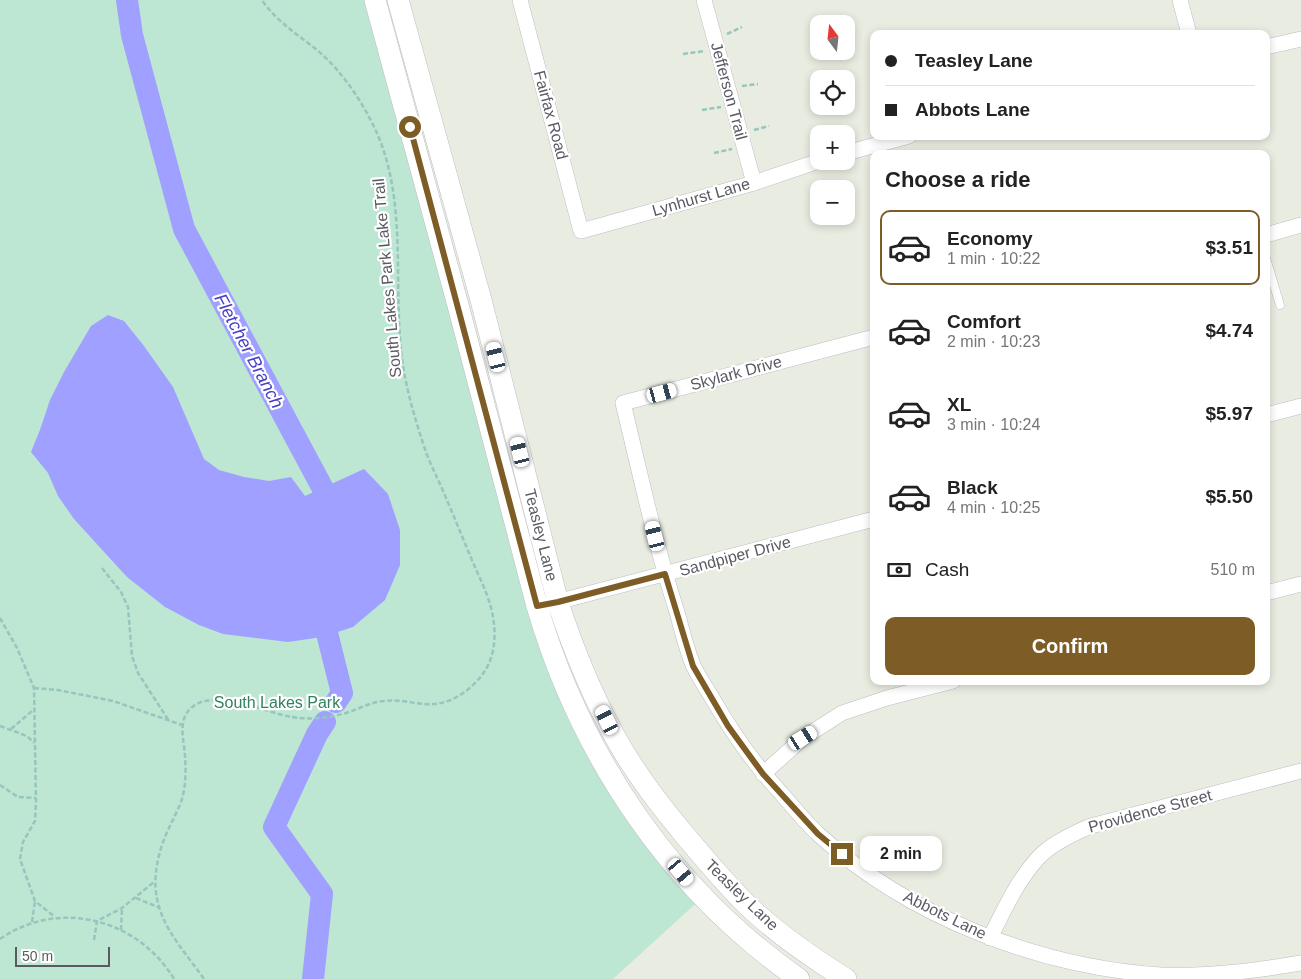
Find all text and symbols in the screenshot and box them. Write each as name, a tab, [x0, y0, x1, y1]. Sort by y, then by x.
north arrow	[810, 15, 855, 60]
map controls	[810, 15, 855, 225]
street label: Jefferson Trail	[708, 40, 750, 142]
text: Teasley Lane	[915, 50, 1033, 71]
street label: Fairfax Road	[531, 69, 571, 161]
button: locate	[810, 70, 855, 115]
text: Abbots Lane	[915, 99, 1030, 120]
route start	[399, 116, 421, 138]
button: +	[810, 125, 855, 170]
text: Choose a ride	[885, 167, 1030, 192]
street label: Lynhurst Lane	[650, 175, 752, 219]
street label: South Lakes Park Lake Trail	[370, 178, 404, 378]
button: −	[810, 180, 855, 225]
icon: car	[887, 225, 932, 270]
text: Economy	[947, 228, 1033, 249]
text: $3.51	[1205, 237, 1253, 258]
text: 1 min · 10:22	[947, 250, 1040, 267]
water label: Fletcher Branch	[210, 290, 288, 412]
icon: car	[887, 308, 932, 353]
text: Comfort	[947, 311, 1021, 332]
text: $4.74	[1205, 320, 1253, 341]
text: 2 min · 10:23	[947, 333, 1040, 350]
car	[485, 341, 506, 373]
street label: Skylark Drive	[688, 353, 784, 393]
car	[645, 382, 678, 404]
icon: car	[887, 391, 932, 436]
text: XL	[947, 394, 971, 415]
text: $5.97	[1205, 403, 1253, 424]
text: 3 min · 10:24	[947, 416, 1040, 433]
car	[509, 436, 530, 468]
icon: car	[887, 474, 932, 519]
text: Black	[947, 477, 998, 498]
text: $5.50	[1205, 486, 1253, 507]
street label: Teasley Lane	[521, 487, 561, 583]
text: 4 min · 10:25	[947, 499, 1040, 516]
car	[644, 520, 665, 552]
street label: Sandpiper Drive	[677, 533, 793, 579]
icon: cash	[885, 556, 913, 584]
text: Cash	[925, 559, 969, 580]
text: 510 m	[1211, 561, 1255, 578]
button: Confirm	[885, 617, 1255, 675]
park label: South Lakes Park	[214, 694, 341, 711]
car	[593, 703, 620, 737]
car	[786, 724, 819, 752]
street label: Providence Street	[1086, 786, 1214, 836]
callout: 2 min	[860, 836, 942, 872]
route end	[831, 843, 853, 865]
text: 2 min	[880, 845, 922, 862]
car	[665, 856, 696, 888]
street label: Teasley Lane	[702, 856, 782, 934]
street label: Abbots Lane	[901, 888, 989, 942]
scale bar	[15, 944, 110, 967]
text: 50 m	[22, 948, 53, 964]

